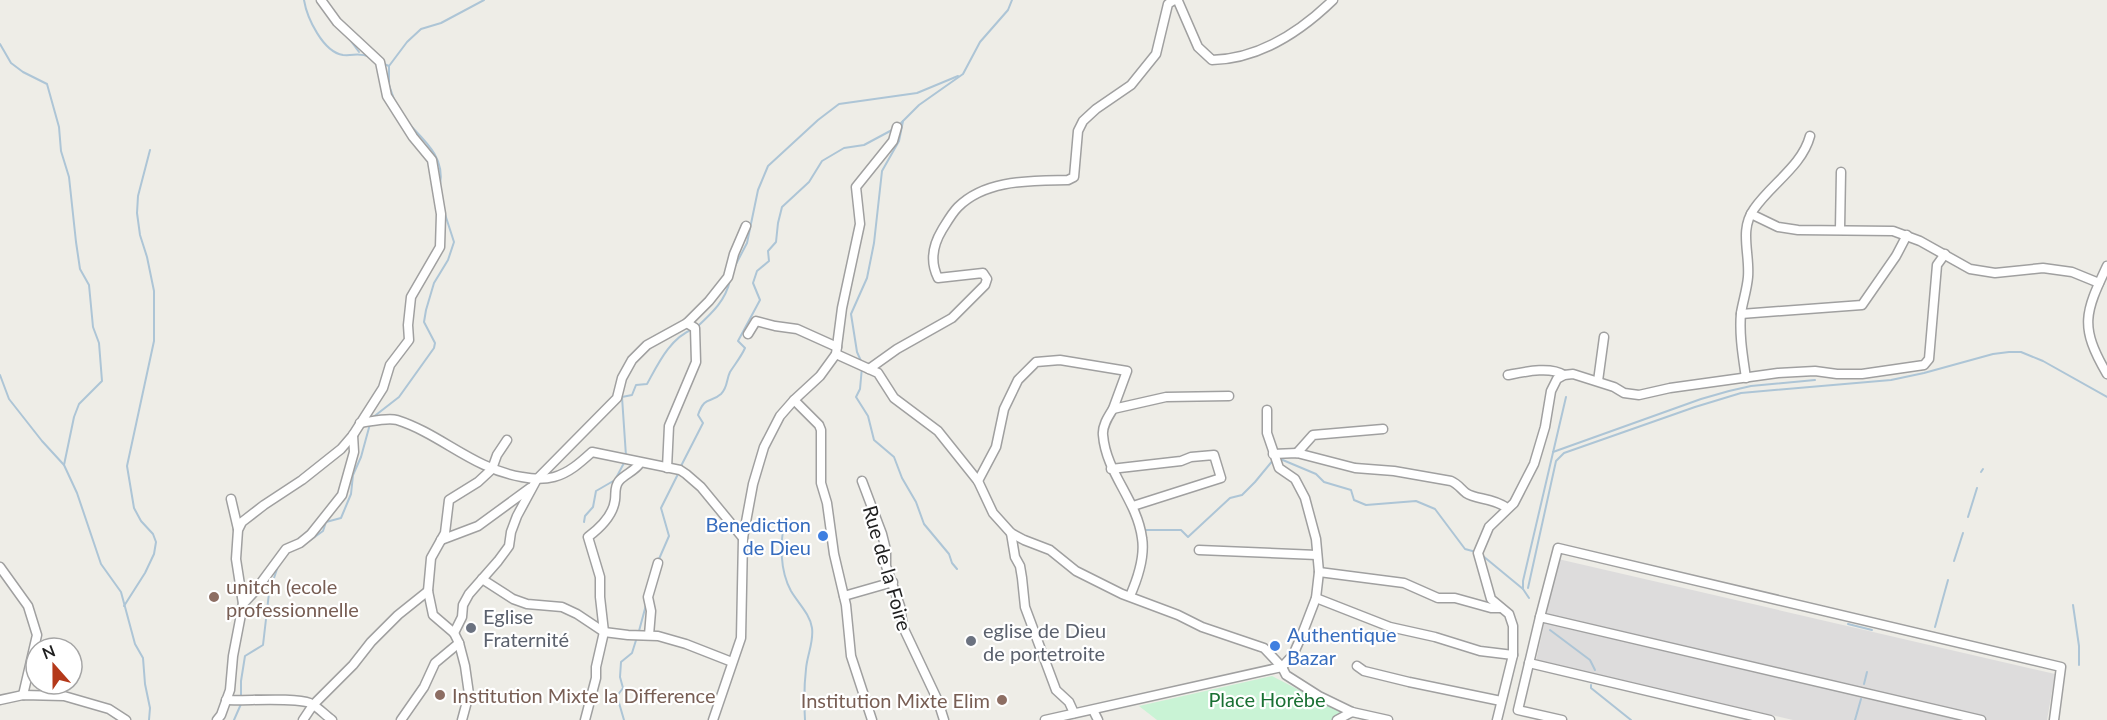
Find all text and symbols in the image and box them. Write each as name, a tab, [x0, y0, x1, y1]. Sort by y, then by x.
street label: Rue de la Foire	[859, 502, 917, 634]
place label: Benediction de Dieu	[706, 512, 811, 559]
marker: Benediction de Dieu	[816, 529, 830, 543]
place label: unitch (ecole professionnelle	[226, 574, 359, 621]
marker: unitch (ecole professionnelle	[207, 590, 221, 604]
place label: Eglise Fraternité	[483, 604, 569, 651]
place label: eglise de Dieu de portetroite	[983, 618, 1106, 665]
marker: Eglise Fraternité	[464, 621, 478, 635]
place label: Authentique Bazar	[1287, 622, 1397, 669]
marker: eglise de Dieu de portetroite	[964, 634, 978, 648]
north arrow	[24, 636, 84, 696]
marker: Authentique Bazar	[1268, 639, 1282, 653]
text: N	[39, 640, 58, 663]
place label: Institution Mixte la Difference	[452, 683, 715, 707]
park label: Place Horèbe	[1208, 687, 1326, 711]
marker: Institution Mixte la Difference	[433, 688, 447, 702]
place label: Institution Mixte Elim	[801, 688, 990, 712]
marker: Institution Mixte Elim	[995, 693, 1009, 707]

